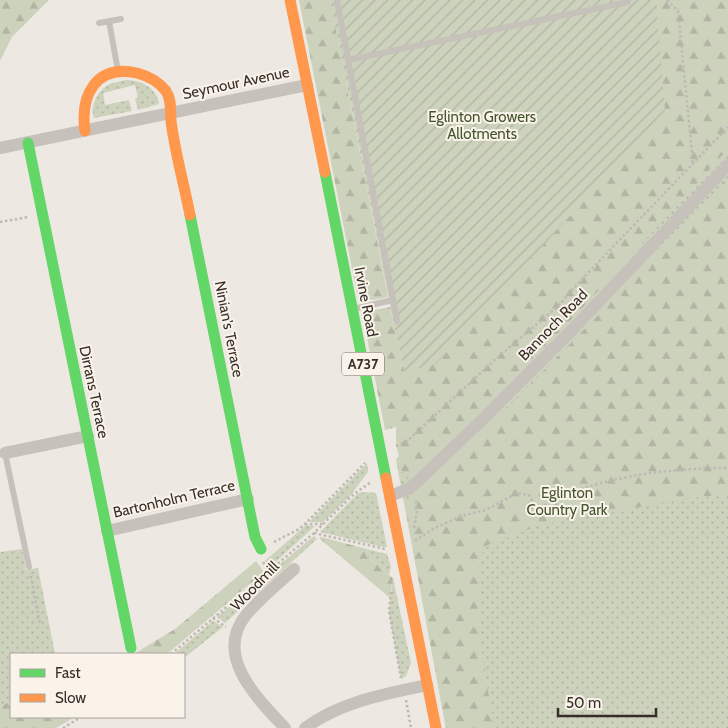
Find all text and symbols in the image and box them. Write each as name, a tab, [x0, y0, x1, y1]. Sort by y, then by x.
street label: Seymour Avenue	[181, 63, 291, 103]
park label: Eglinton Growers Allotments	[428, 108, 536, 143]
street label: Irvine Road	[350, 265, 382, 339]
street label: Ninian's Terrace	[211, 279, 247, 379]
street label: Bannoch Road	[515, 286, 591, 364]
street label: Dirrans Terrace	[75, 344, 113, 440]
road number: A737	[342, 352, 384, 376]
street label: Bartonholm Terrace	[111, 476, 237, 522]
park label: Eglinton Country Park	[526, 484, 608, 519]
street label: Woodmill	[227, 557, 283, 615]
legend	[10, 653, 185, 718]
text: Fast	[55, 664, 80, 682]
scale bar	[558, 686, 656, 718]
text: Slow	[55, 689, 86, 707]
text: 50 m	[566, 694, 601, 712]

